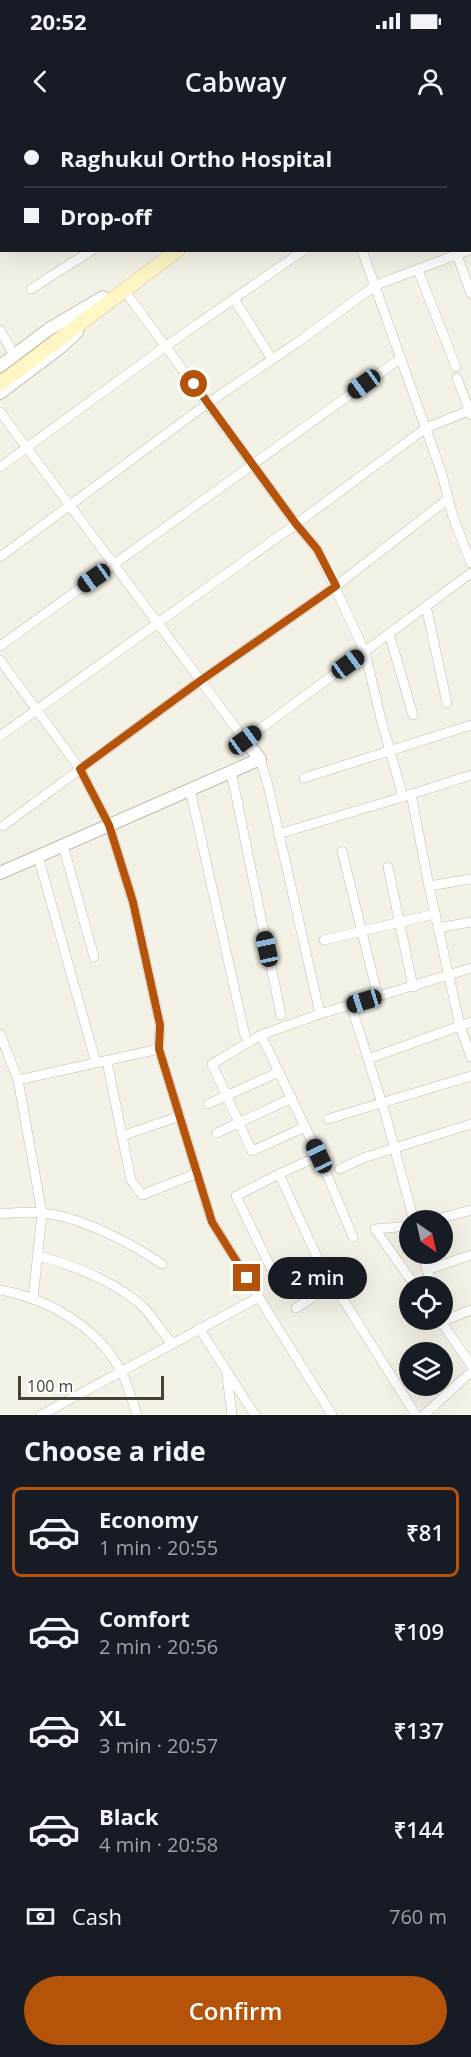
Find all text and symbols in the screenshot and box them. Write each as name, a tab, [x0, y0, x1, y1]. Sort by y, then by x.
text: 20:52	[30, 6, 87, 36]
text: Cabway	[185, 63, 286, 100]
icon: back	[24, 65, 57, 98]
icon: person	[414, 65, 447, 98]
text: Raghukul Ortho Hospital	[60, 143, 332, 173]
text: Drop-off	[60, 201, 152, 231]
car	[344, 366, 384, 402]
route start	[180, 370, 207, 397]
car	[74, 560, 114, 596]
car	[328, 646, 368, 682]
car	[225, 722, 265, 758]
car	[254, 930, 280, 968]
car	[344, 987, 384, 1015]
car	[303, 1136, 335, 1176]
north arrow	[399, 1210, 453, 1264]
map controls	[399, 1210, 453, 1396]
callout: 2 min	[268, 1257, 367, 1299]
route end	[233, 1264, 260, 1291]
text: 2 min	[291, 1264, 345, 1291]
button: locate	[399, 1276, 453, 1330]
button: layers	[399, 1342, 453, 1396]
scale bar	[18, 1373, 164, 1400]
text: 100 m	[27, 1375, 73, 1397]
text: Choose a ride	[24, 1432, 206, 1469]
text: Economy	[99, 1504, 198, 1534]
icon: car	[27, 1505, 81, 1559]
text: ₹81	[406, 1517, 444, 1547]
text: 1 min · 20:55	[99, 1534, 218, 1561]
text: Comfort	[99, 1603, 190, 1633]
icon: car	[27, 1604, 81, 1658]
text: ₹109	[394, 1616, 444, 1646]
text: 2 min · 20:56	[99, 1633, 218, 1660]
text: XL	[99, 1702, 126, 1732]
icon: car	[27, 1703, 81, 1757]
text: ₹137	[394, 1715, 444, 1745]
text: 3 min · 20:57	[99, 1732, 218, 1759]
text: Black	[99, 1801, 159, 1831]
icon: car	[27, 1802, 81, 1856]
text: ₹144	[394, 1814, 444, 1844]
text: 4 min · 20:58	[99, 1831, 218, 1858]
icon: cash	[24, 1900, 57, 1933]
text: Cash	[72, 1901, 122, 1931]
text: 760 m	[389, 1903, 447, 1930]
button: Confirm	[24, 1976, 447, 2045]

